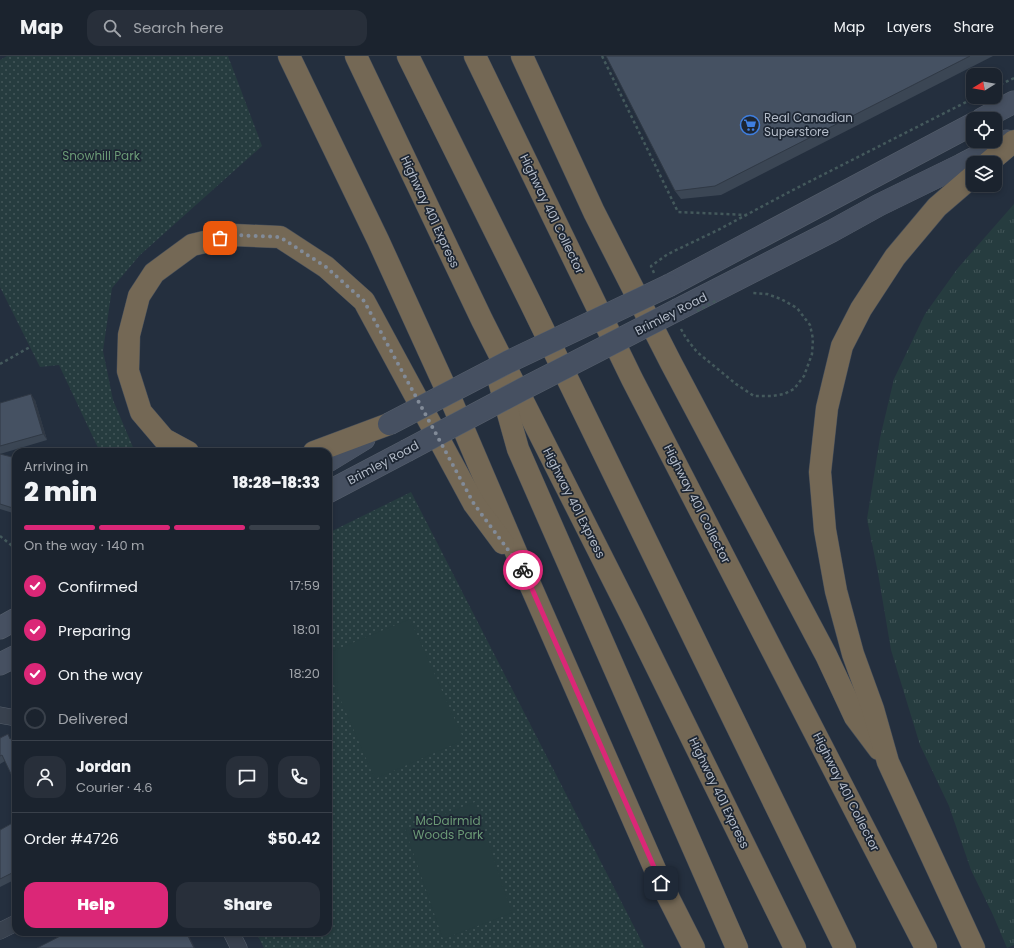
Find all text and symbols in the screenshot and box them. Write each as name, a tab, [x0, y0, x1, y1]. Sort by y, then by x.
search box	[87, 10, 367, 46]
text: Map	[20, 14, 63, 41]
icon: search	[101, 17, 123, 39]
text: Search here	[133, 17, 224, 38]
text: Map	[834, 17, 865, 37]
text: Layers	[887, 17, 931, 37]
text: Share	[953, 17, 994, 37]
north arrow	[966, 68, 1002, 104]
map controls	[966, 68, 1002, 192]
place label: Real Canadian Superstore	[764, 109, 853, 140]
button: locate	[966, 112, 1002, 148]
supermarket icon: Real Canadian Superstore	[739, 114, 761, 136]
park label: Snowhill Park	[62, 147, 141, 164]
street label: Highway 401 Collector	[516, 151, 589, 277]
street label: Highway 401 Express	[397, 153, 464, 270]
button: layers	[966, 156, 1002, 192]
pin	[203, 221, 237, 255]
icon: bag	[209, 227, 231, 249]
street label: Brimley Road	[632, 288, 710, 339]
street label: Brimley Road	[344, 437, 422, 489]
street label: Highway 401 Collector	[660, 441, 735, 567]
street label: Highway 401 Express	[539, 445, 610, 561]
text: Arriving in	[24, 457, 88, 476]
text: 18:28–18:33	[233, 472, 320, 493]
text: 2 min	[24, 474, 97, 510]
text: On the way · 140 m	[24, 536, 144, 555]
courier	[503, 550, 543, 590]
icon: bike	[512, 559, 534, 581]
icon: check	[24, 575, 46, 597]
text: Confirmed	[58, 576, 138, 597]
text: 17:59	[290, 576, 320, 595]
icon: check	[24, 619, 46, 641]
text: Preparing	[58, 620, 131, 641]
text: 18:01	[293, 620, 320, 639]
icon: check	[24, 663, 46, 685]
text: On the way	[58, 664, 143, 685]
text: 18:20	[289, 664, 320, 683]
text: Delivered	[58, 708, 128, 729]
street label: Highway 401 Collector	[809, 729, 884, 855]
street label: Highway 401 Express	[685, 734, 754, 851]
button: person	[24, 756, 66, 798]
text: Jordan	[76, 756, 131, 777]
button: chat	[226, 756, 268, 798]
button: phone	[278, 756, 320, 798]
text: Courier · 4.6	[76, 778, 153, 797]
park label: McDairmid Woods Park	[413, 812, 484, 843]
text: Order #4726	[24, 828, 119, 849]
text: $50.42	[268, 828, 320, 849]
pin	[644, 866, 678, 900]
icon: home	[650, 872, 672, 894]
button: Help	[24, 882, 168, 928]
button: Share	[176, 882, 320, 928]

